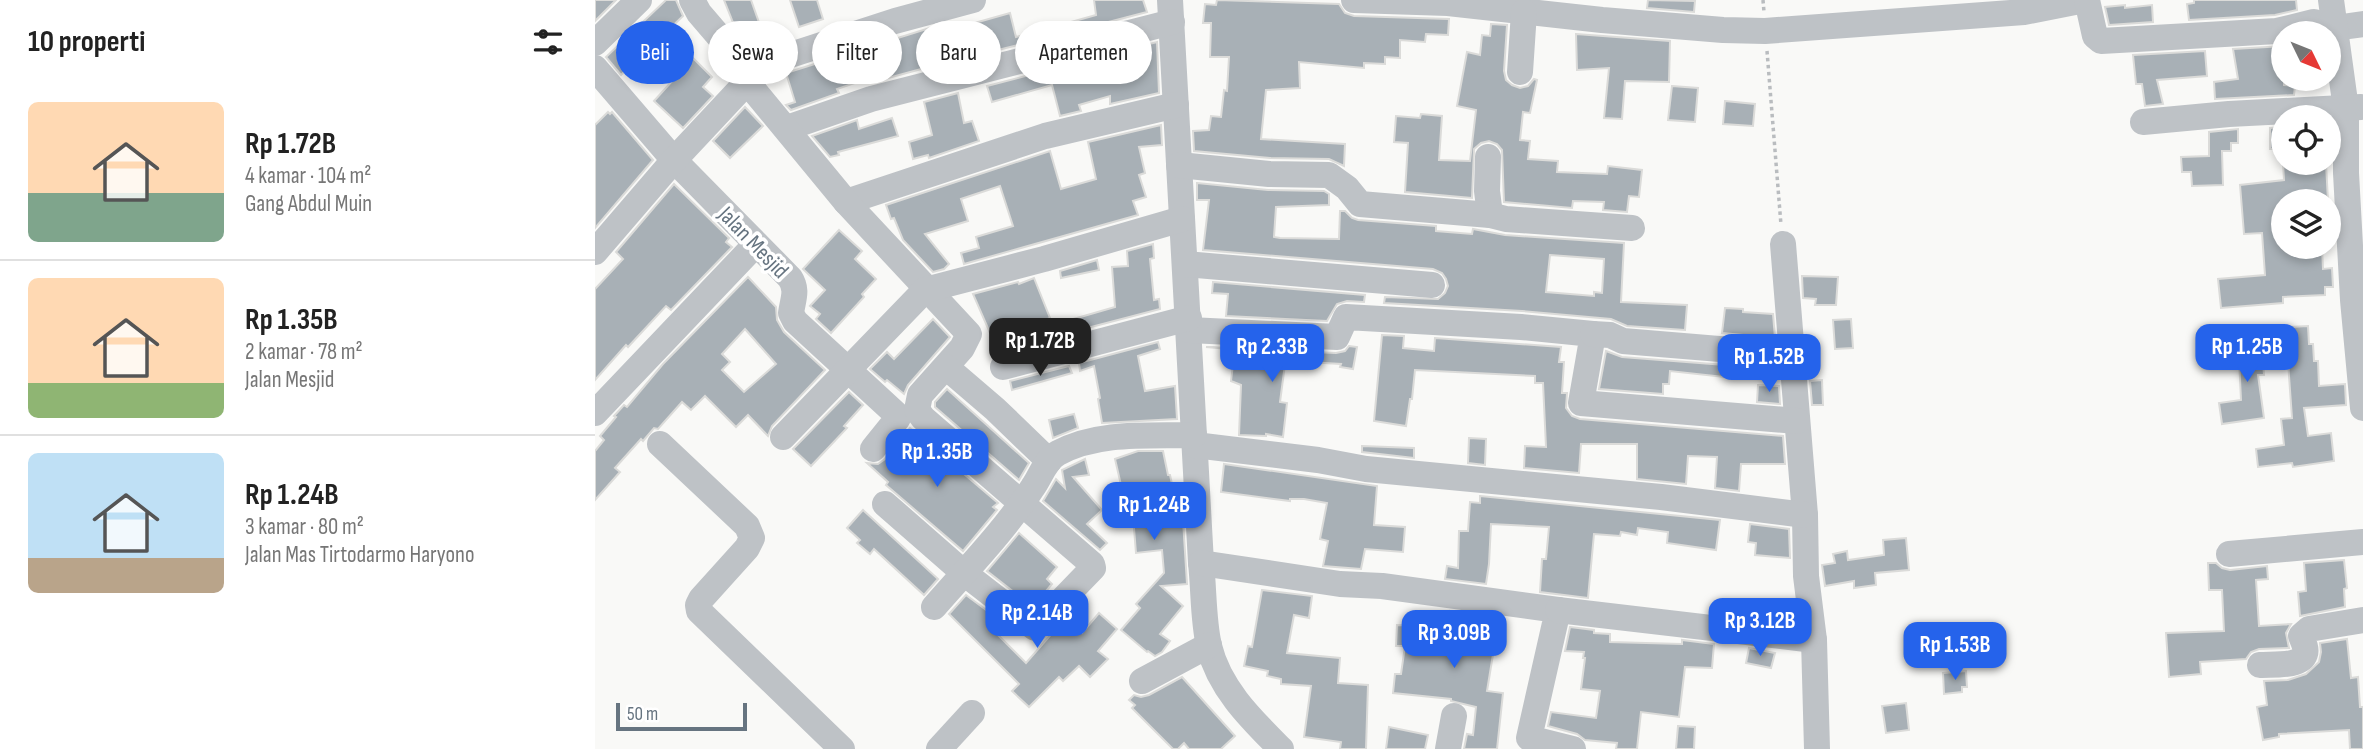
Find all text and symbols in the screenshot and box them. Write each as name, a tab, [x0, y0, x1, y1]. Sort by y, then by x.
chip: Beli	[616, 21, 694, 84]
chip: Sewa	[708, 21, 798, 84]
chip: Filter	[812, 21, 902, 84]
chip: Baru	[916, 21, 1001, 84]
chip: Apartemen	[1015, 21, 1152, 84]
north arrow	[2271, 21, 2341, 91]
map controls	[2271, 21, 2341, 259]
icon: filters	[529, 23, 567, 61]
text: 10 properti	[28, 24, 145, 60]
button: locate	[2271, 105, 2341, 175]
text: Rp 1.72B	[245, 126, 336, 162]
icon: home	[84, 130, 168, 214]
text: 4 kamar · 104 m²	[245, 162, 372, 190]
button: layers	[2271, 189, 2341, 259]
text: Gang Abdul Muin	[245, 190, 372, 218]
street label: Jalan Mesjid	[711, 200, 794, 285]
text: Rp 1.35B	[245, 302, 338, 338]
icon: home	[84, 306, 168, 390]
pin: Rp 1.72B	[968, 318, 1112, 378]
pin: Rp 2.33B	[1200, 324, 1344, 384]
pin: Rp 1.25B	[2175, 324, 2319, 384]
text: Rp 1.72B	[1005, 327, 1075, 355]
text: Rp 2.33B	[1236, 333, 1308, 361]
text: Rp 1.25B	[2211, 333, 2283, 361]
pin: Rp 1.52B	[1697, 334, 1841, 394]
text: 2 kamar · 78 m²	[245, 338, 363, 366]
text: Rp 1.52B	[1734, 343, 1804, 371]
text: Jalan Mesjid	[245, 366, 334, 394]
pin: Rp 1.35B	[865, 430, 1009, 489]
text: Rp 1.35B	[902, 438, 972, 466]
text: Rp 1.24B	[245, 477, 339, 513]
icon: home	[84, 481, 168, 565]
pin: Rp 1.24B	[1082, 482, 1226, 542]
text: Rp 1.24B	[1118, 491, 1190, 519]
text: 3 kamar · 80 m²	[245, 513, 364, 541]
text: Jalan Mas Tirtodarmo Haryono	[245, 541, 474, 569]
pin: Rp 2.14B	[965, 590, 1109, 650]
pin: Rp 3.12B	[1688, 598, 1832, 658]
text: Rp 2.14B	[1001, 599, 1073, 627]
text: Rp 3.12B	[1725, 607, 1795, 635]
pin: Rp 3.09B	[1382, 610, 1526, 670]
text: Rp 3.09B	[1418, 619, 1490, 647]
pin: Rp 1.53B	[1883, 622, 2027, 682]
text: Rp 1.53B	[1920, 631, 1990, 659]
scale bar	[616, 700, 747, 732]
text: 50 m	[627, 703, 658, 726]

